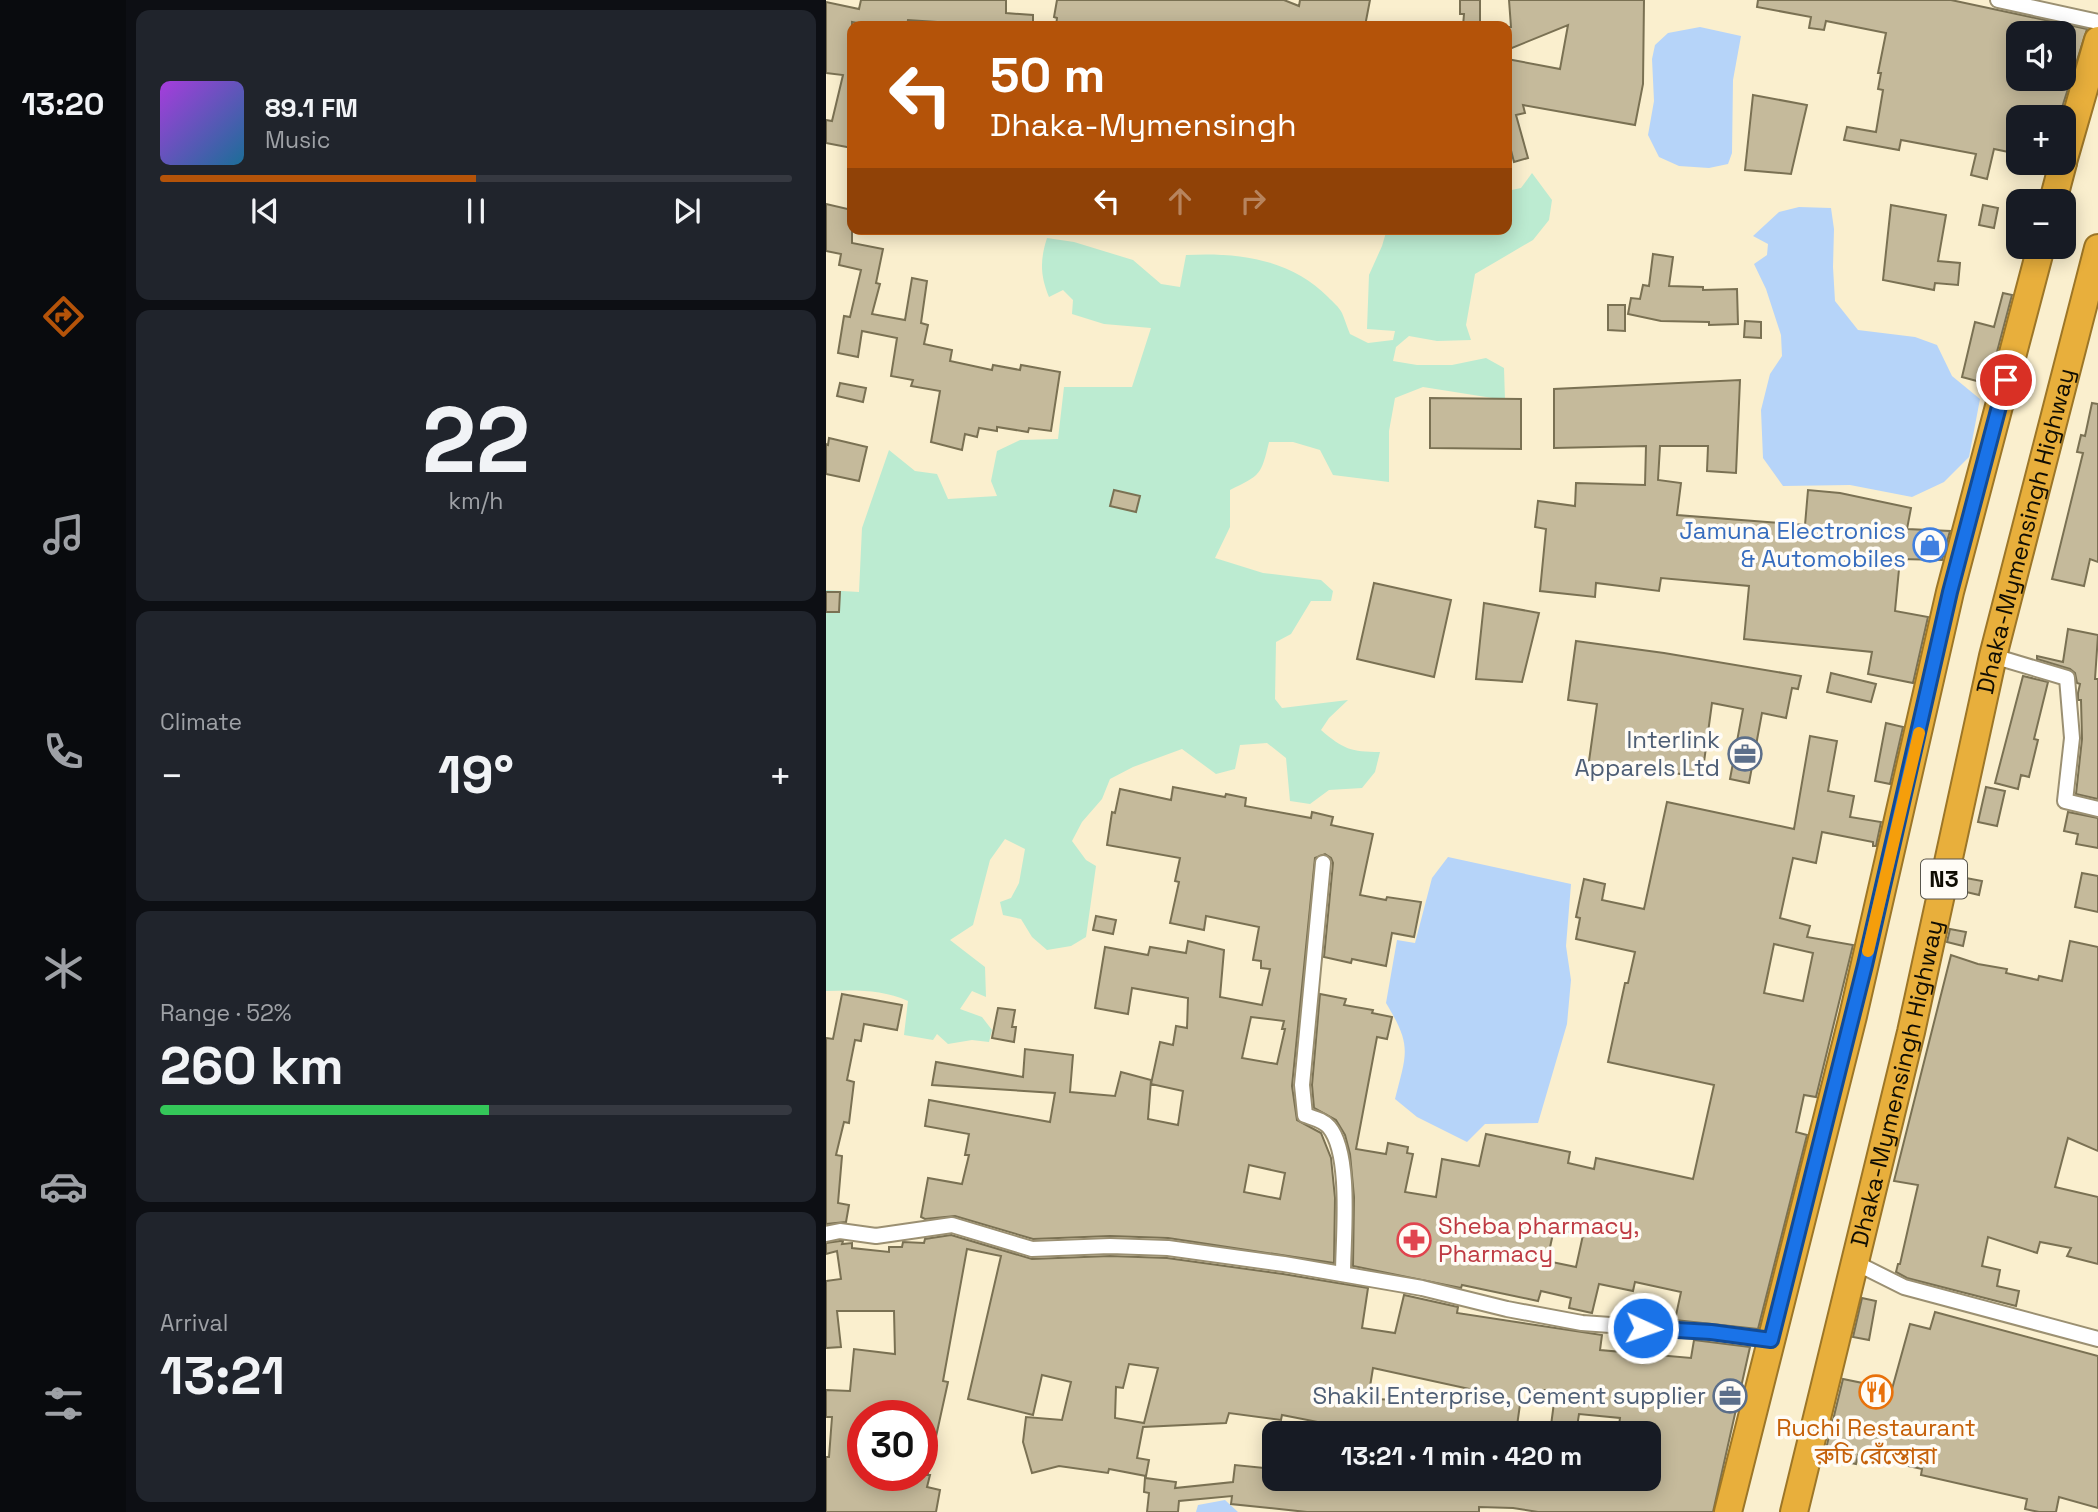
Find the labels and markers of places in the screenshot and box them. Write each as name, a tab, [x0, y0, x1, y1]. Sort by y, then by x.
pin	[1976, 350, 2036, 410]
place label: Jamuna Electronics & Automobiles	[1679, 515, 1906, 574]
shop icon: Jamuna Electronics & Automobiles	[1911, 526, 1949, 564]
place label: Interlink Apparels Ltd	[1575, 724, 1720, 783]
office icon: Interlink Apparels Ltd	[1726, 735, 1764, 773]
place label: Sheba pharmacy, Pharmacy	[1438, 1210, 1639, 1269]
pharmacy icon: Sheba pharmacy, Pharmacy	[1395, 1221, 1433, 1259]
restaurant icon: Ruchi Restaurant রুচি রেঁস্তোরা	[1857, 1373, 1895, 1411]
office icon: Shakil Enterprise, Cement supplier	[1711, 1377, 1749, 1415]
place label: Shakil Enterprise, Cement supplier	[1312, 1380, 1706, 1411]
place label: Ruchi Restaurant রুচি রেঁস্তোরা	[1776, 1412, 1976, 1471]

